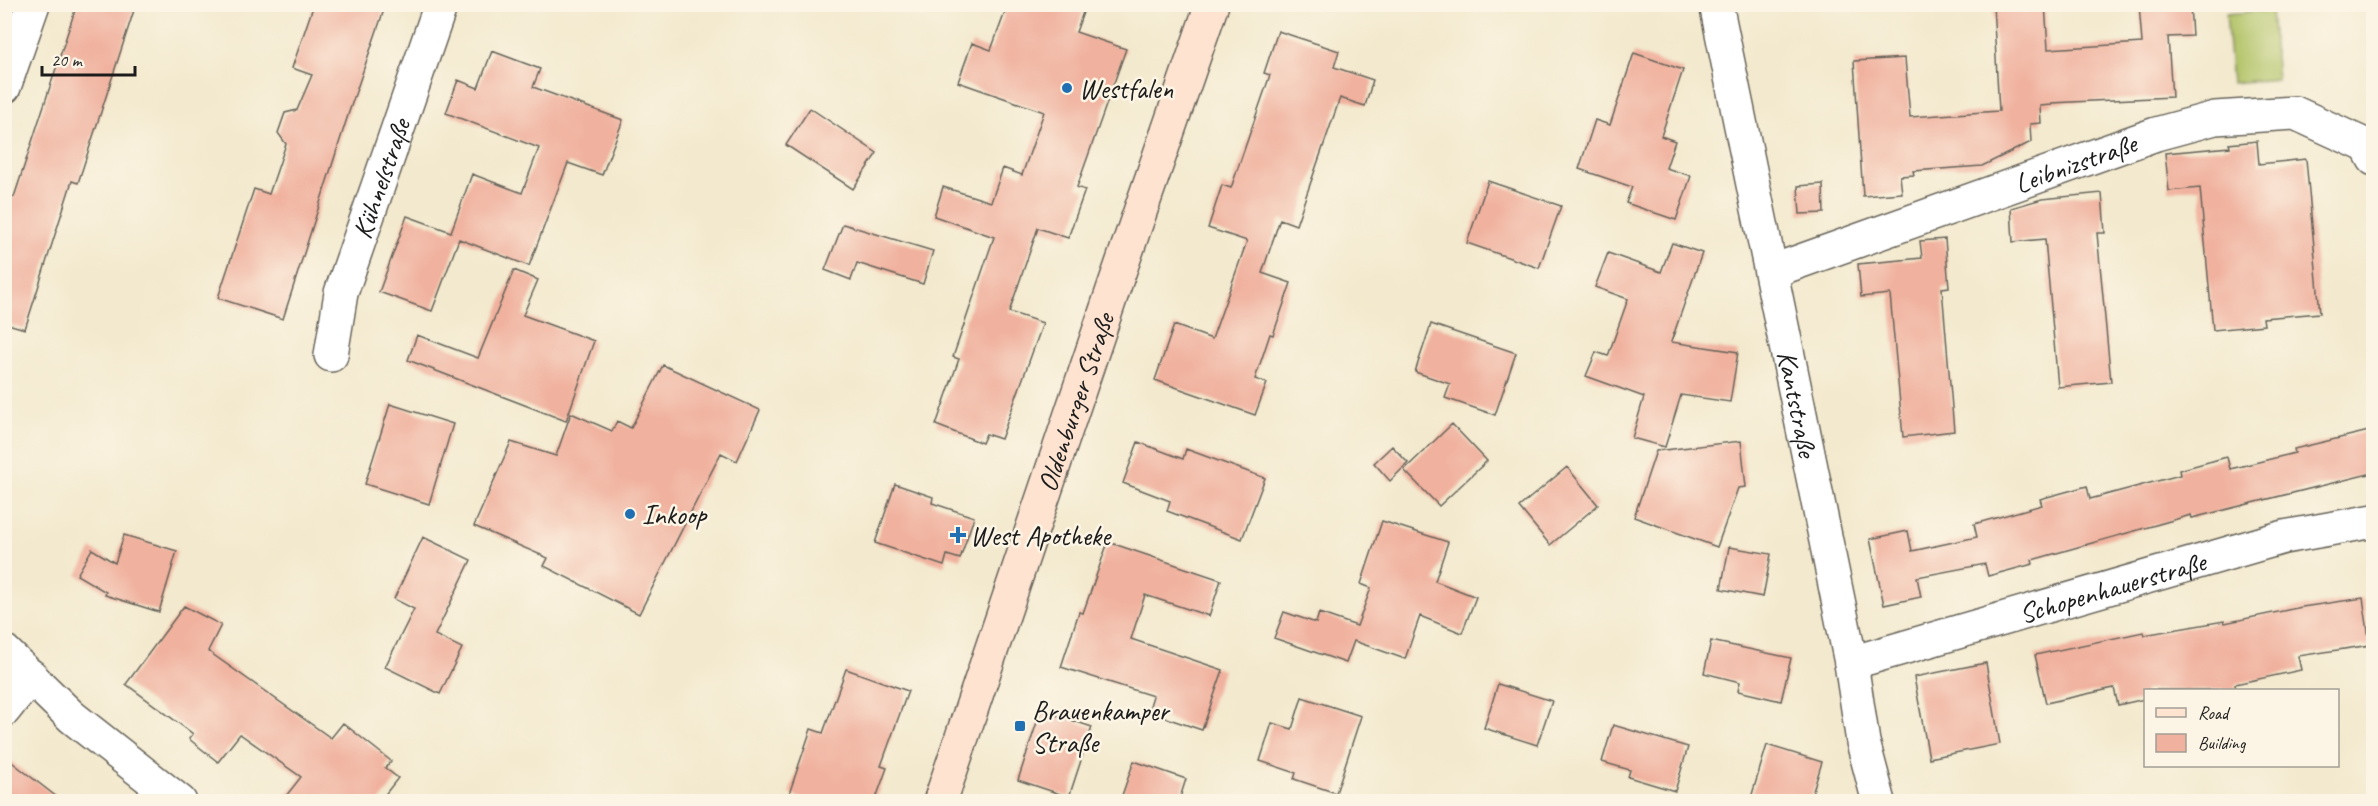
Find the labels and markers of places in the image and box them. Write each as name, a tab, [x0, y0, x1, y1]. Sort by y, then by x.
place label: Westfalen	[1079, 71, 1174, 106]
marker: Westfalen	[1060, 81, 1074, 95]
place label: Inkoop	[642, 497, 709, 532]
marker: Inkoop	[623, 507, 637, 521]
place label: West Apotheke	[970, 518, 1112, 553]
marker: West Apotheke	[951, 528, 965, 542]
place label: Brauenkamper Straße	[1032, 693, 1171, 760]
marker: Brauenkamper Straße	[1013, 719, 1027, 733]

